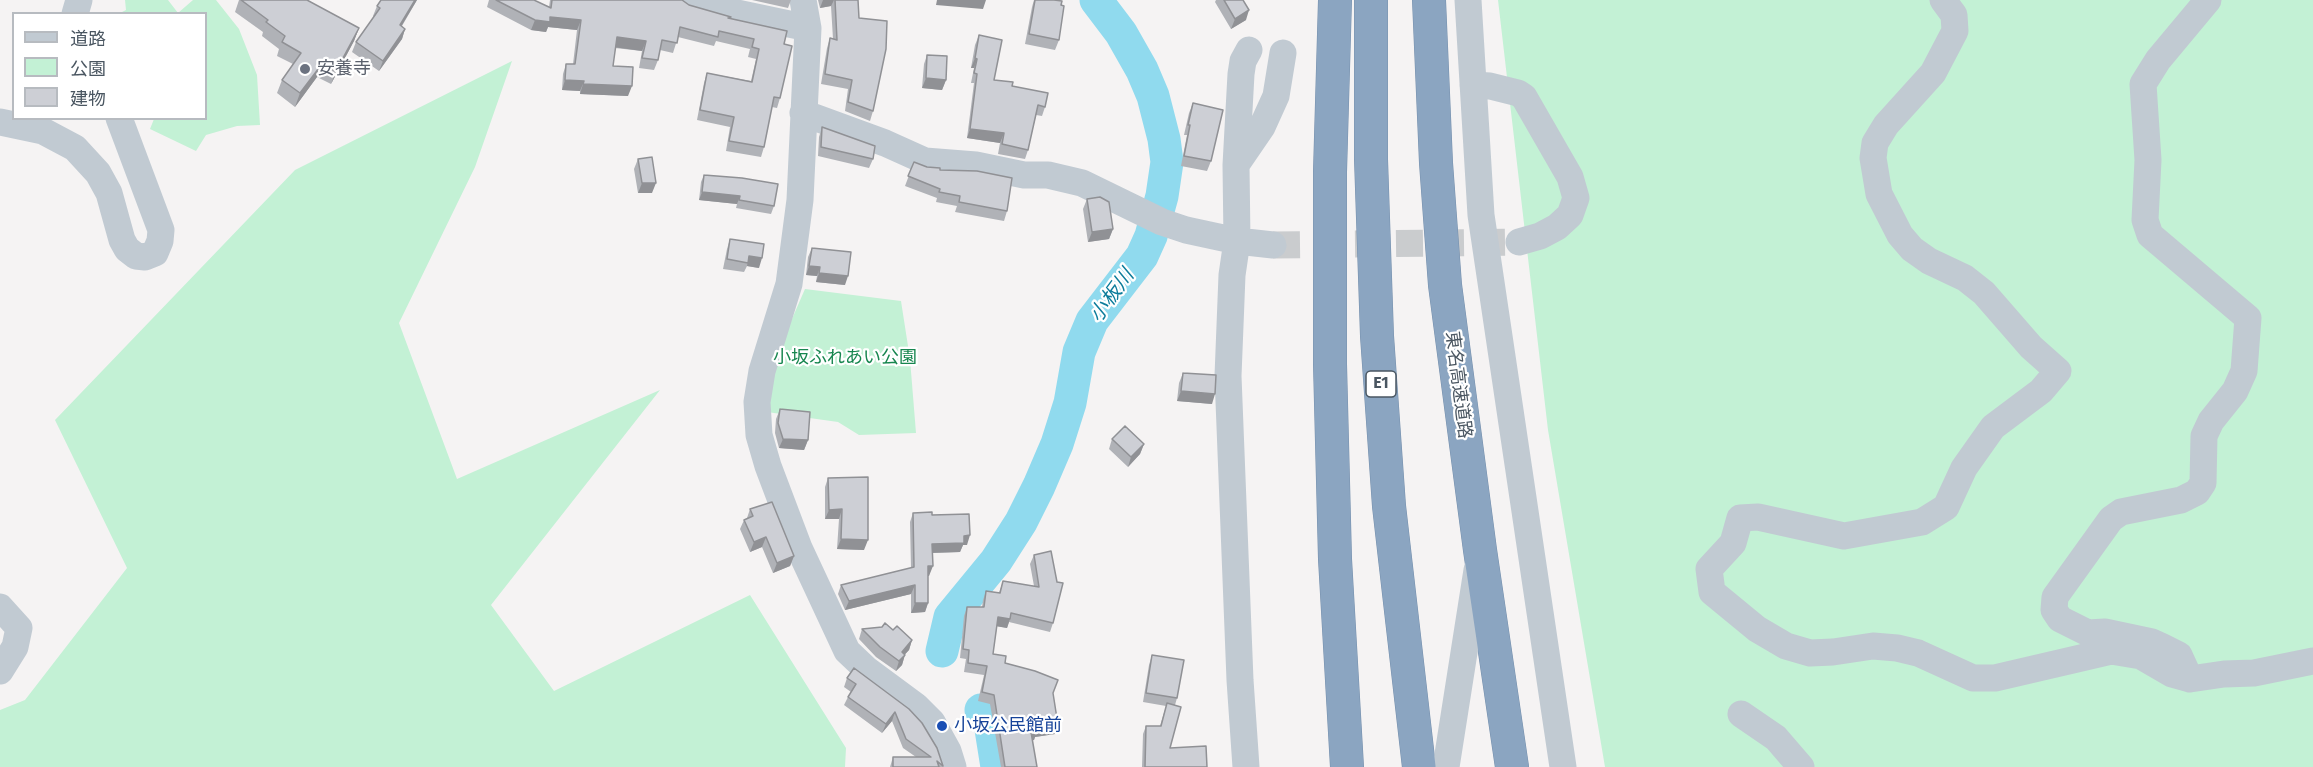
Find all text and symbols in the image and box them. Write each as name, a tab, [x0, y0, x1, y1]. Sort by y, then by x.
legend	[12, 12, 207, 120]
text: 道路	[70, 28, 106, 50]
text: 公園	[70, 58, 106, 80]
place label: 安養寺	[317, 58, 371, 80]
marker: 安養寺	[298, 62, 312, 76]
text: 建物	[70, 88, 106, 110]
water label: 小板川	[1085, 265, 1139, 327]
street label: 東名高速道路	[1441, 330, 1475, 440]
park label: 小坂ふれあい公園	[773, 347, 917, 369]
road number: E1	[1366, 371, 1396, 397]
place label: 小坂公民館前	[954, 715, 1062, 737]
marker: 小坂公民館前	[935, 719, 949, 733]

